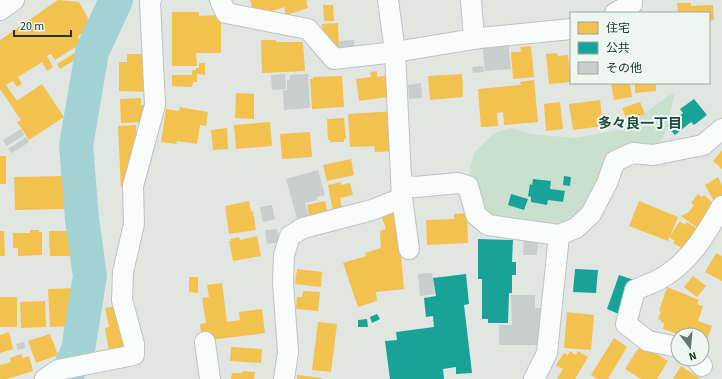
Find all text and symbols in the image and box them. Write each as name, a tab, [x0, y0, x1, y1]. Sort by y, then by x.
scale bar	[14, 12, 71, 38]
legend	[570, 12, 710, 84]
text: 20 m	[20, 18, 44, 35]
text: 住宅	[606, 20, 630, 37]
text: 公共	[606, 40, 630, 57]
text: その他	[606, 60, 642, 77]
district label: 多々良一丁目	[598, 114, 682, 134]
north arrow	[670, 327, 710, 367]
text: N	[687, 348, 698, 364]

